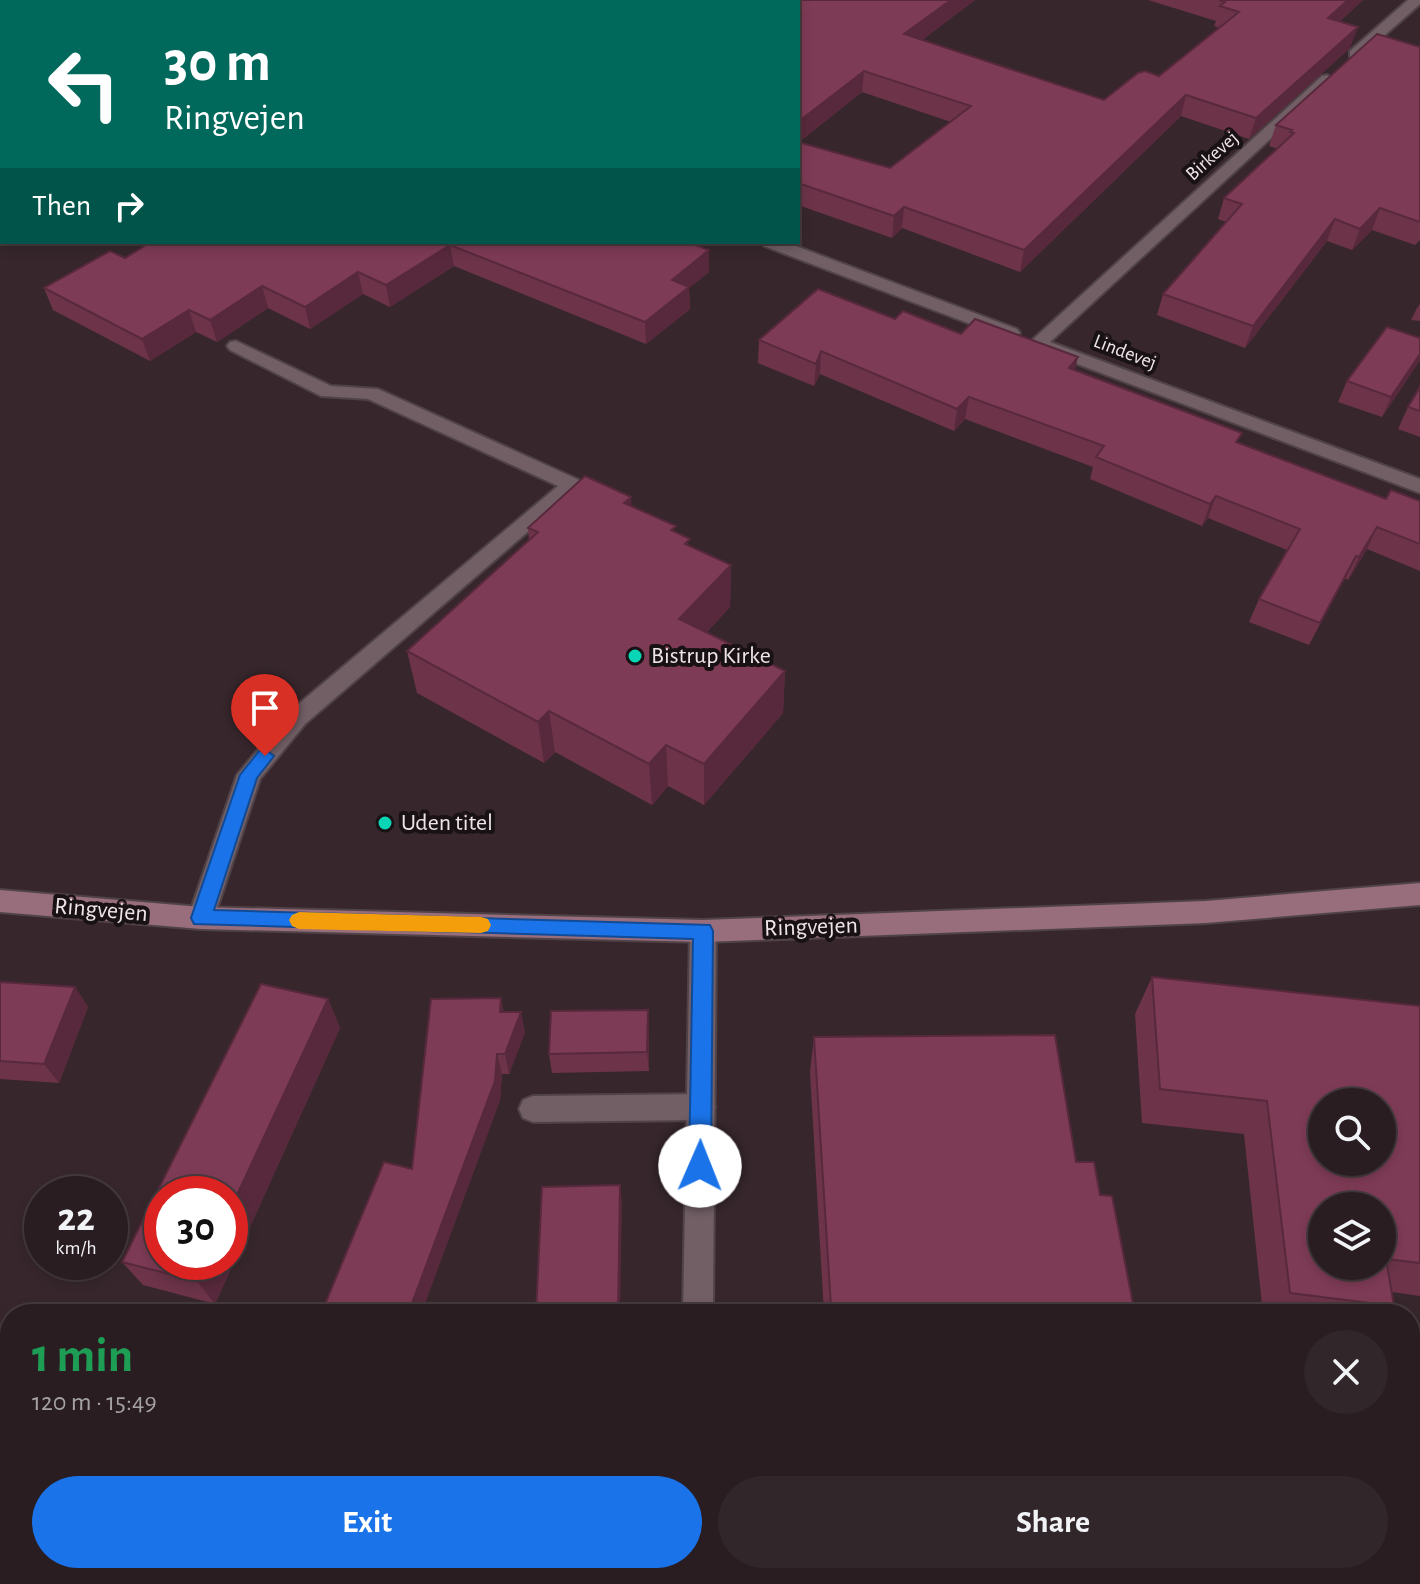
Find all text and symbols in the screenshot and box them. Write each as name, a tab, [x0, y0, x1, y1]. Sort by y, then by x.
icon: left	[32, 32, 136, 136]
text: 30 m	[164, 35, 271, 91]
text: Ringvejen	[164, 100, 305, 136]
street label: Birkevej	[1182, 128, 1242, 184]
icon: right	[107, 184, 151, 228]
text: Then	[32, 191, 91, 221]
street label: Lindevej	[1091, 331, 1159, 373]
place label: Bistrup Kirke	[651, 644, 771, 668]
marker: Bistrup Kirke	[626, 647, 644, 665]
pin	[231, 674, 299, 756]
icon: arrive	[243, 686, 287, 730]
place label: Uden titel	[401, 811, 493, 835]
marker: Uden titel	[376, 814, 394, 832]
street label: Ringvejen	[53, 894, 149, 926]
street label: Ringvejen	[764, 913, 858, 941]
map controls	[1308, 1088, 1396, 1280]
button: search	[1308, 1088, 1396, 1176]
position arrow	[658, 1124, 742, 1208]
speed limit sign: 30	[144, 1176, 248, 1280]
button: layers	[1308, 1192, 1396, 1280]
text: 22	[57, 1198, 95, 1238]
text: km/h	[55, 1238, 97, 1258]
button: close	[1304, 1330, 1388, 1414]
text: 1 min	[32, 1333, 133, 1381]
text: 120 m · 15:49	[32, 1389, 157, 1415]
button: Exit	[32, 1476, 702, 1568]
button: Share	[718, 1476, 1388, 1568]

